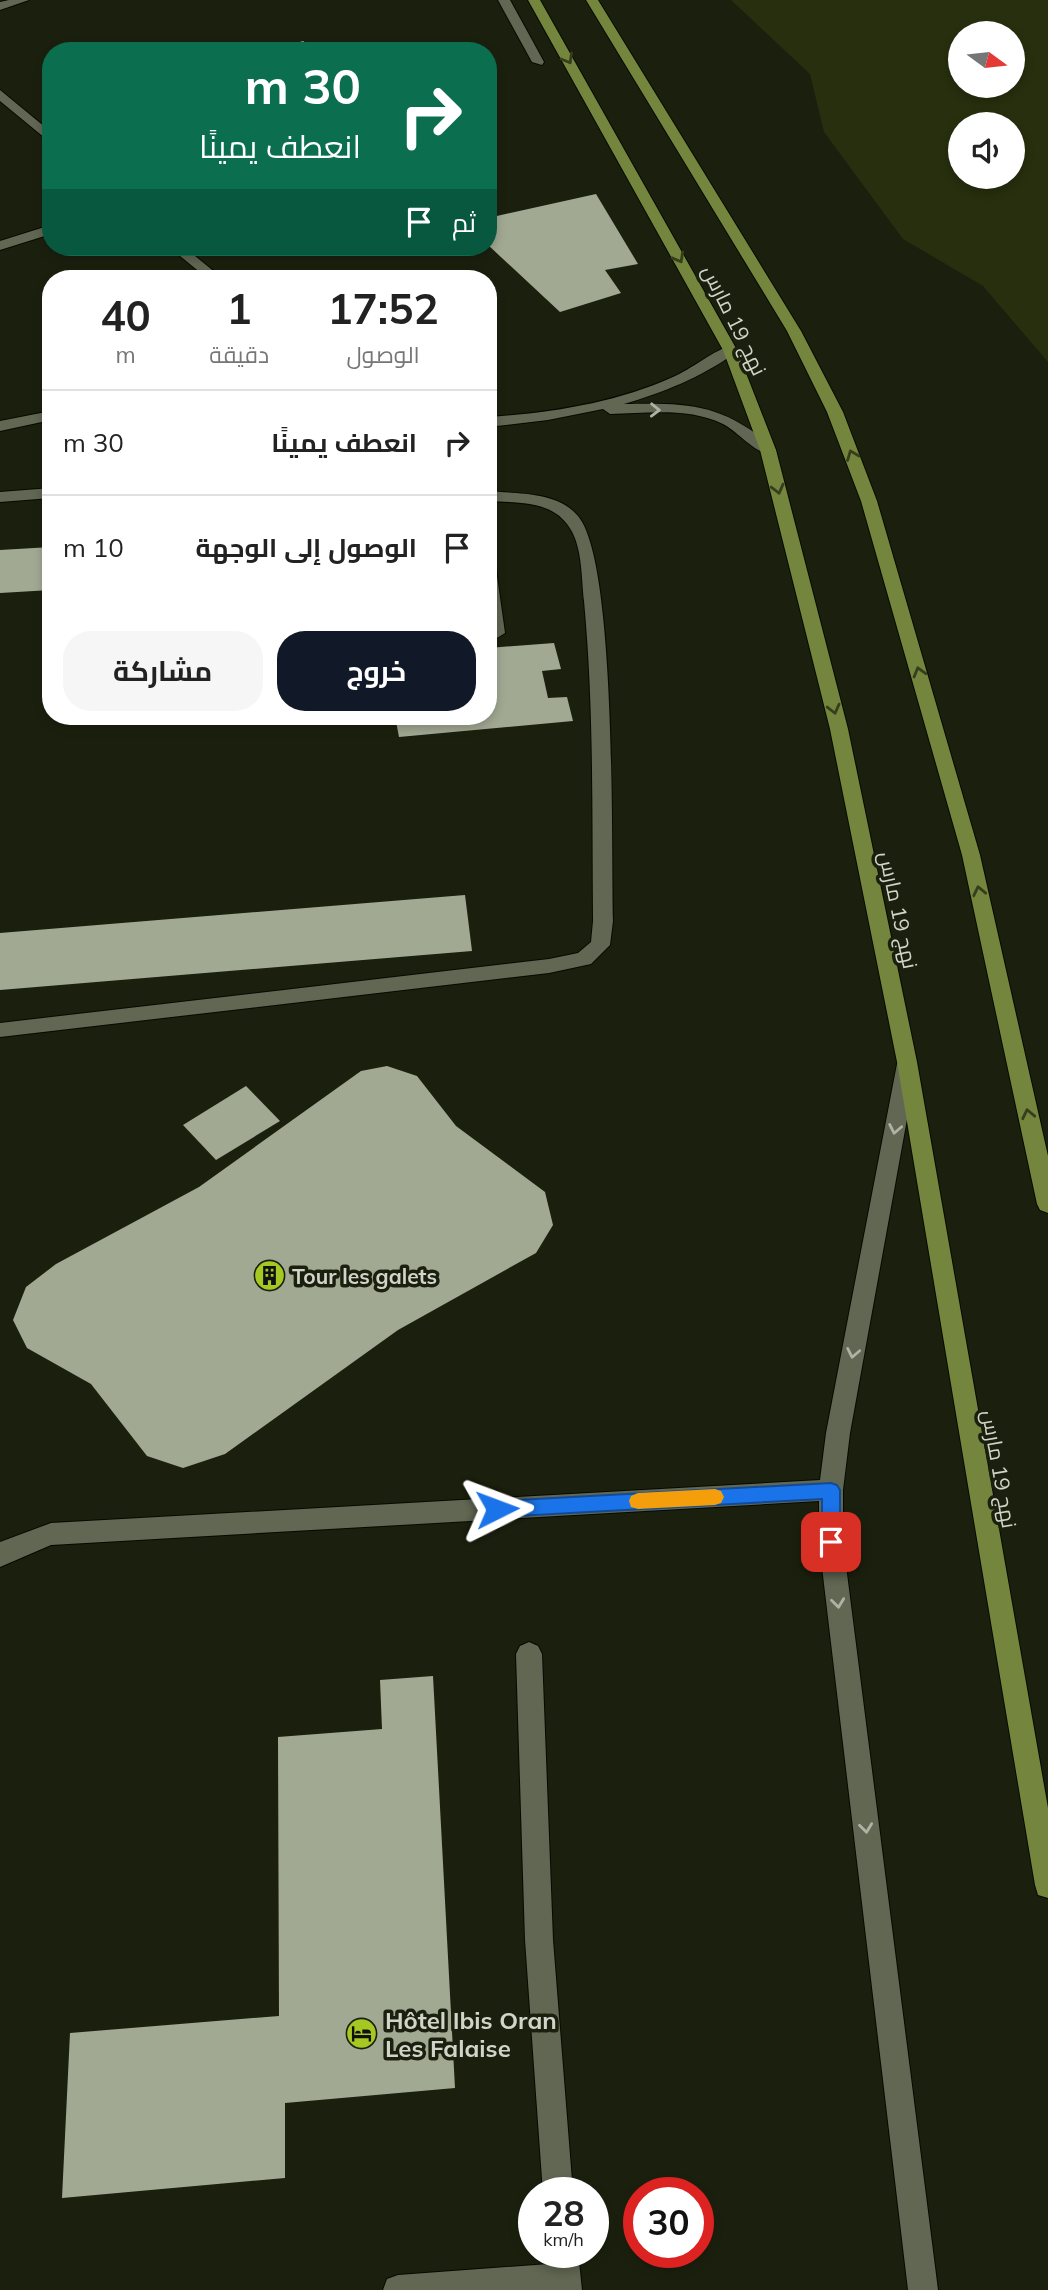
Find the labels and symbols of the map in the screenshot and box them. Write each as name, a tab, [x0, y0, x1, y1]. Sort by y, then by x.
north arrow	[948, 21, 1026, 98]
one-way arrow	[560, 51, 573, 64]
one-way arrow	[671, 251, 684, 263]
street label: نهج 19 مارس	[695, 261, 773, 380]
one-way arrow	[650, 402, 661, 417]
one-way arrow	[846, 450, 860, 462]
one-way arrow	[770, 482, 784, 494]
one-way arrow	[912, 666, 927, 678]
one-way arrow	[826, 703, 840, 715]
street label: نهج 19 مارس	[872, 849, 924, 972]
one-way arrow	[973, 886, 988, 898]
one-way arrow	[1022, 1108, 1036, 1120]
one-way arrow	[888, 1123, 903, 1135]
building icon: Tour les galets	[252, 1259, 286, 1293]
place label: Tour les galets	[292, 1263, 437, 1289]
one-way arrow	[846, 1347, 861, 1359]
street label: نهج 19 مارس	[975, 1408, 1023, 1530]
position arrow	[460, 1472, 534, 1546]
pin	[801, 1512, 861, 1572]
one-way arrow	[831, 1597, 846, 1609]
one-way arrow	[859, 1823, 874, 1834]
place label: Hôtel Ibis Oran Les Falaise	[385, 2005, 557, 2063]
hotel icon: Hôtel Ibis Oran Les Falaise	[345, 2017, 379, 2051]
speed limit sign: 30	[623, 2177, 714, 2268]

